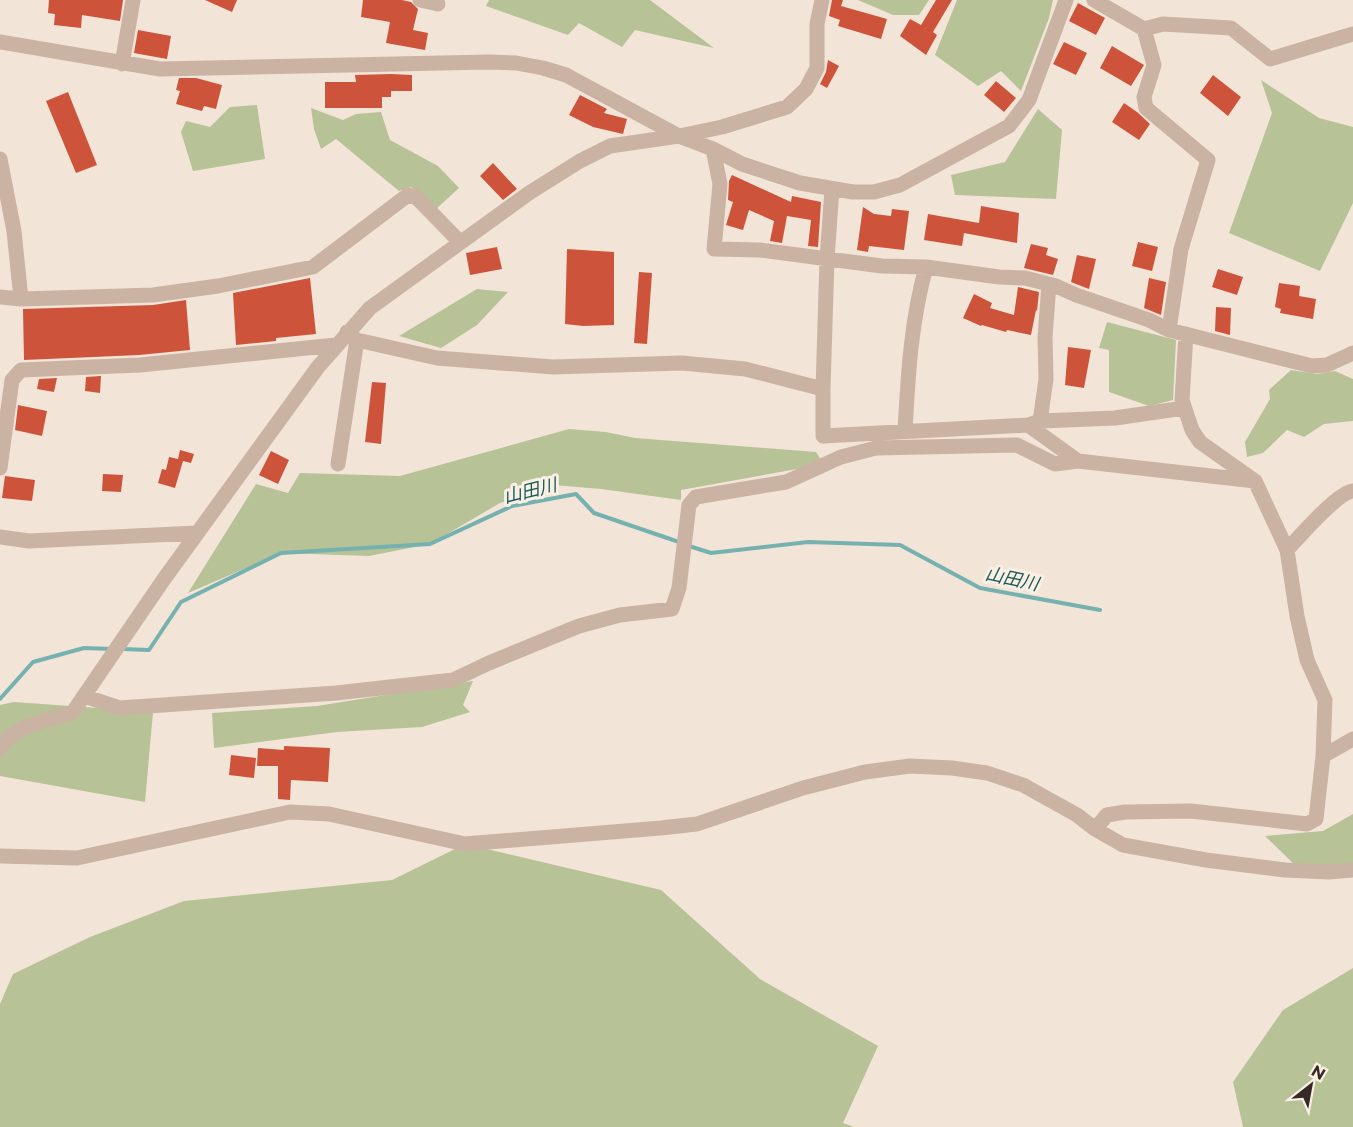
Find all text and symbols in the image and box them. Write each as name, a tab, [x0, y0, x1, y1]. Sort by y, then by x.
water label: 山田川	[501, 473, 561, 508]
water label: 山田川	[983, 563, 1043, 596]
north arrow	[1281, 1055, 1341, 1115]
text: N	[1308, 1061, 1329, 1084]

